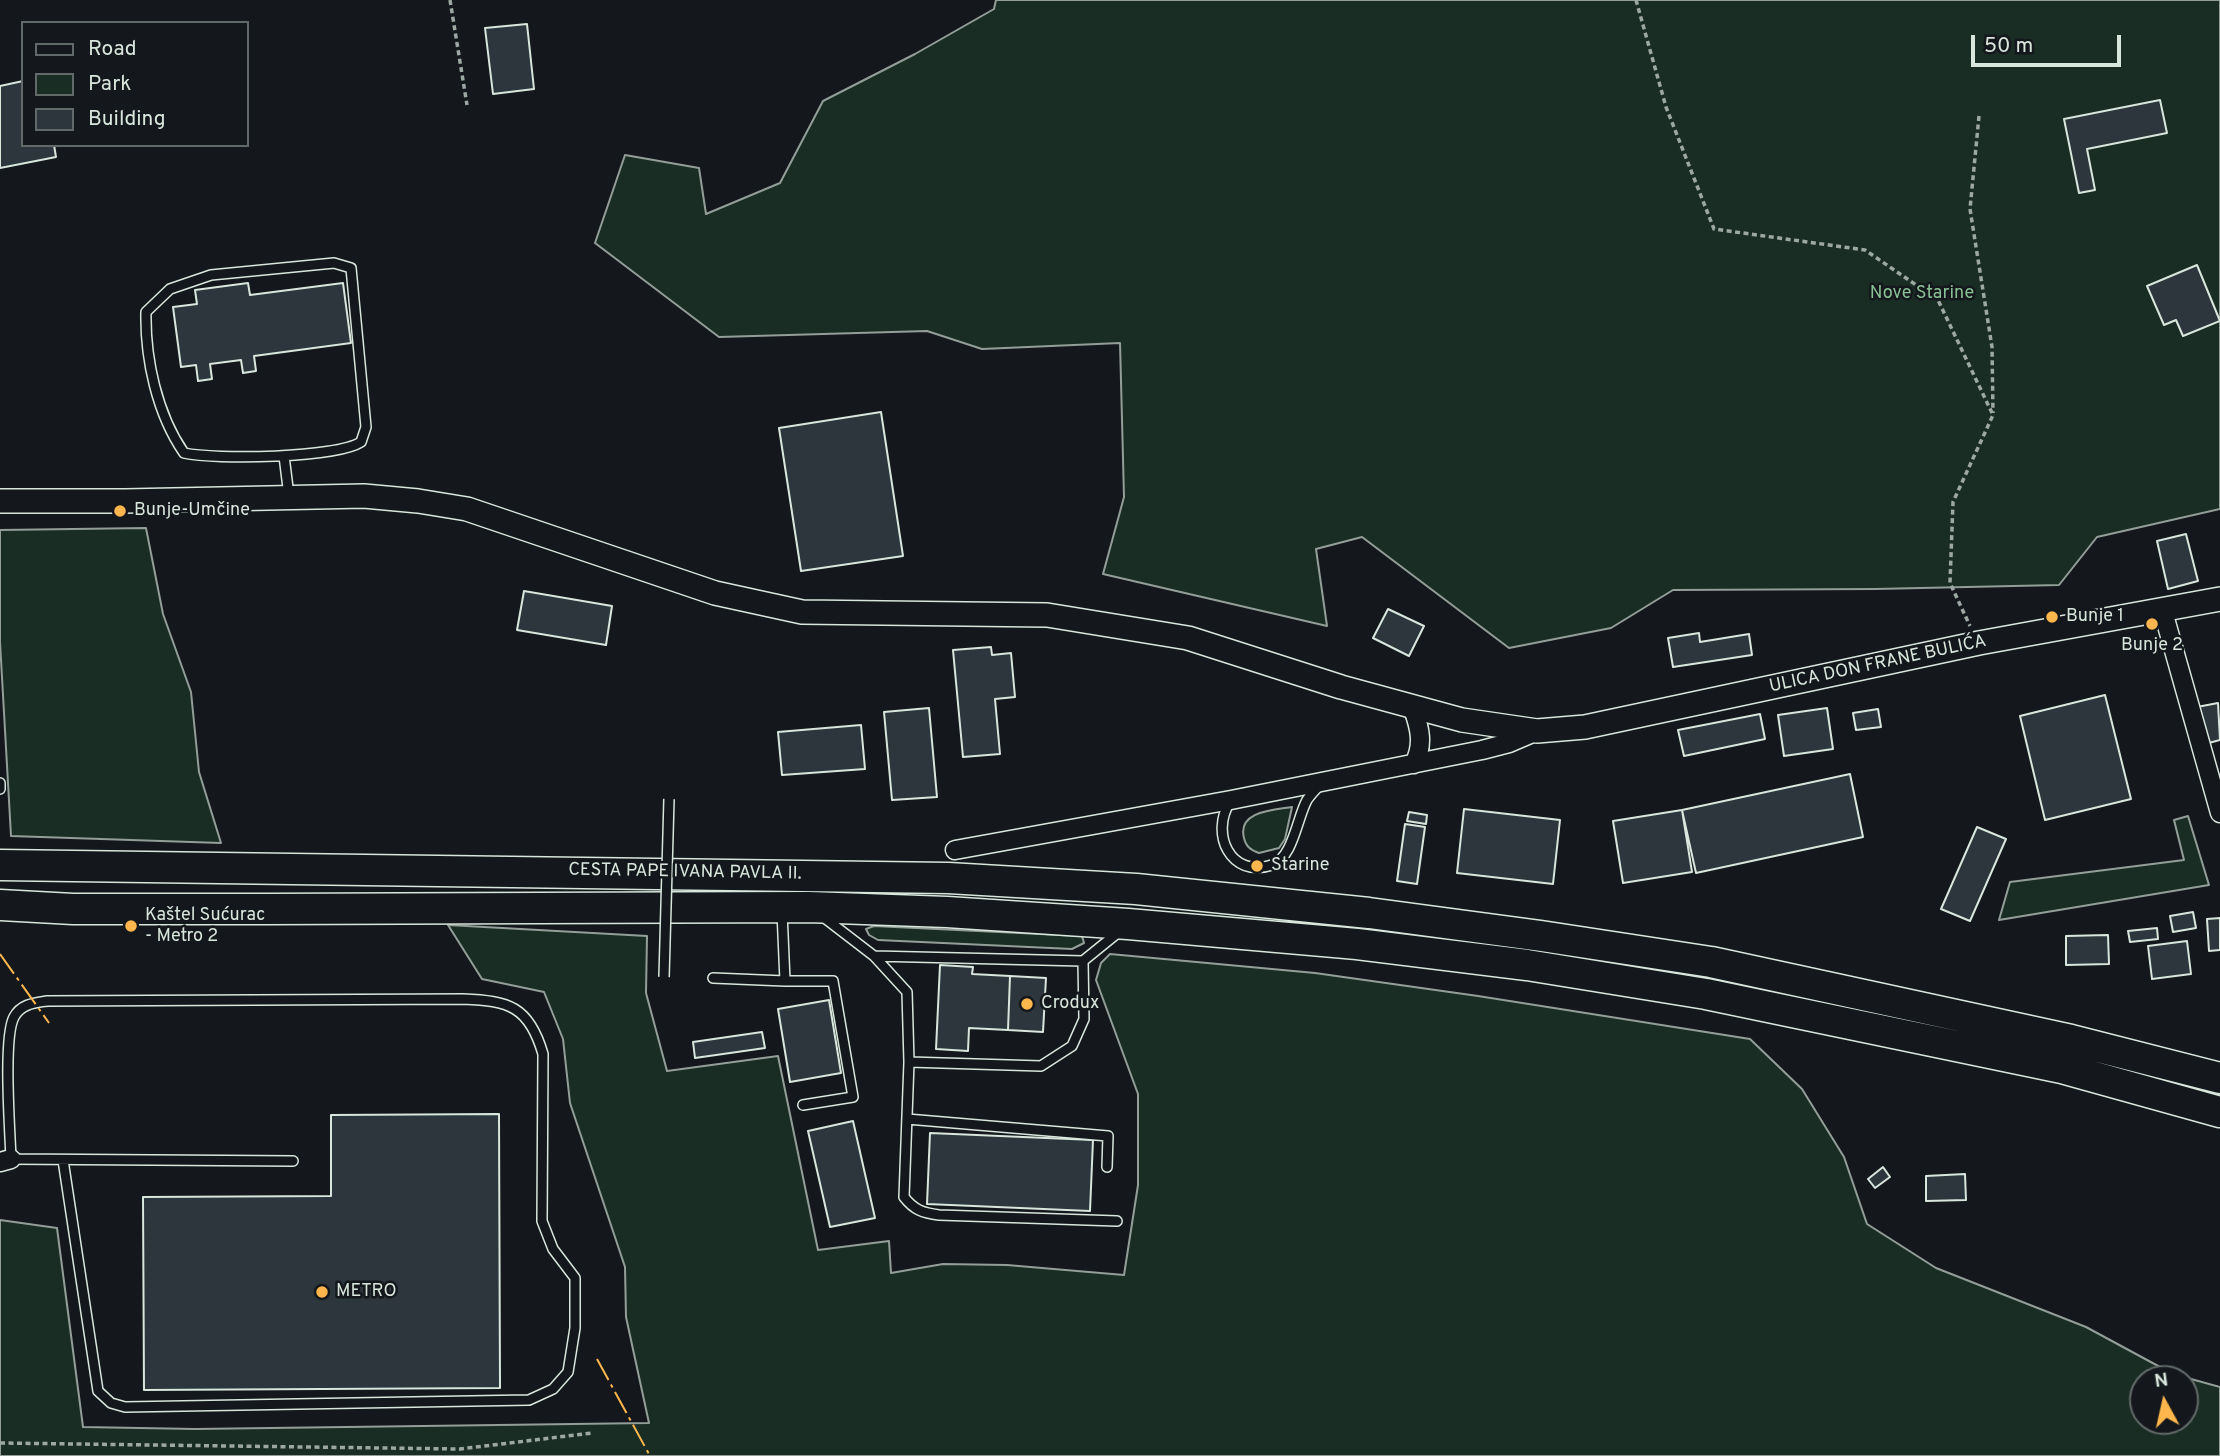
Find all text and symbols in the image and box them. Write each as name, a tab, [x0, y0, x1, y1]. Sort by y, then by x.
legend	[21, 21, 248, 147]
scale bar	[1975, 21, 2126, 65]
text: 50 m	[1984, 33, 2033, 60]
text: Road	[88, 36, 137, 63]
text: Park	[88, 71, 131, 98]
text: Building	[88, 106, 166, 133]
park label: Nove Starine	[1870, 283, 1974, 305]
place label: Bunje-Umčine	[134, 500, 250, 522]
marker: Bunje-Umčine	[112, 503, 128, 519]
place label: Bunje 1	[2066, 606, 2124, 628]
marker: Bunje 1	[2044, 609, 2060, 625]
marker: Bunje 2	[2144, 616, 2160, 632]
street label: ULICA DON FRANE BULIĆA	[1767, 631, 1989, 699]
place label: Bunje 2	[2121, 635, 2183, 657]
place label: Starine	[1271, 855, 1329, 877]
marker: Starine	[1249, 858, 1265, 874]
street label: CESTA PAPE IVANA PAVLA II.	[568, 860, 802, 886]
place label: Kaštel Sućurac - Metro 2	[145, 905, 265, 948]
marker: Kaštel Sućurac - Metro 2	[123, 918, 139, 934]
place label: Crodux	[1041, 993, 1099, 1015]
marker: Crodux	[1019, 996, 1035, 1012]
place label: METRO	[336, 1281, 397, 1303]
marker: METRO	[314, 1284, 330, 1300]
north arrow	[2129, 1365, 2199, 1435]
text: N	[2153, 1368, 2170, 1394]

